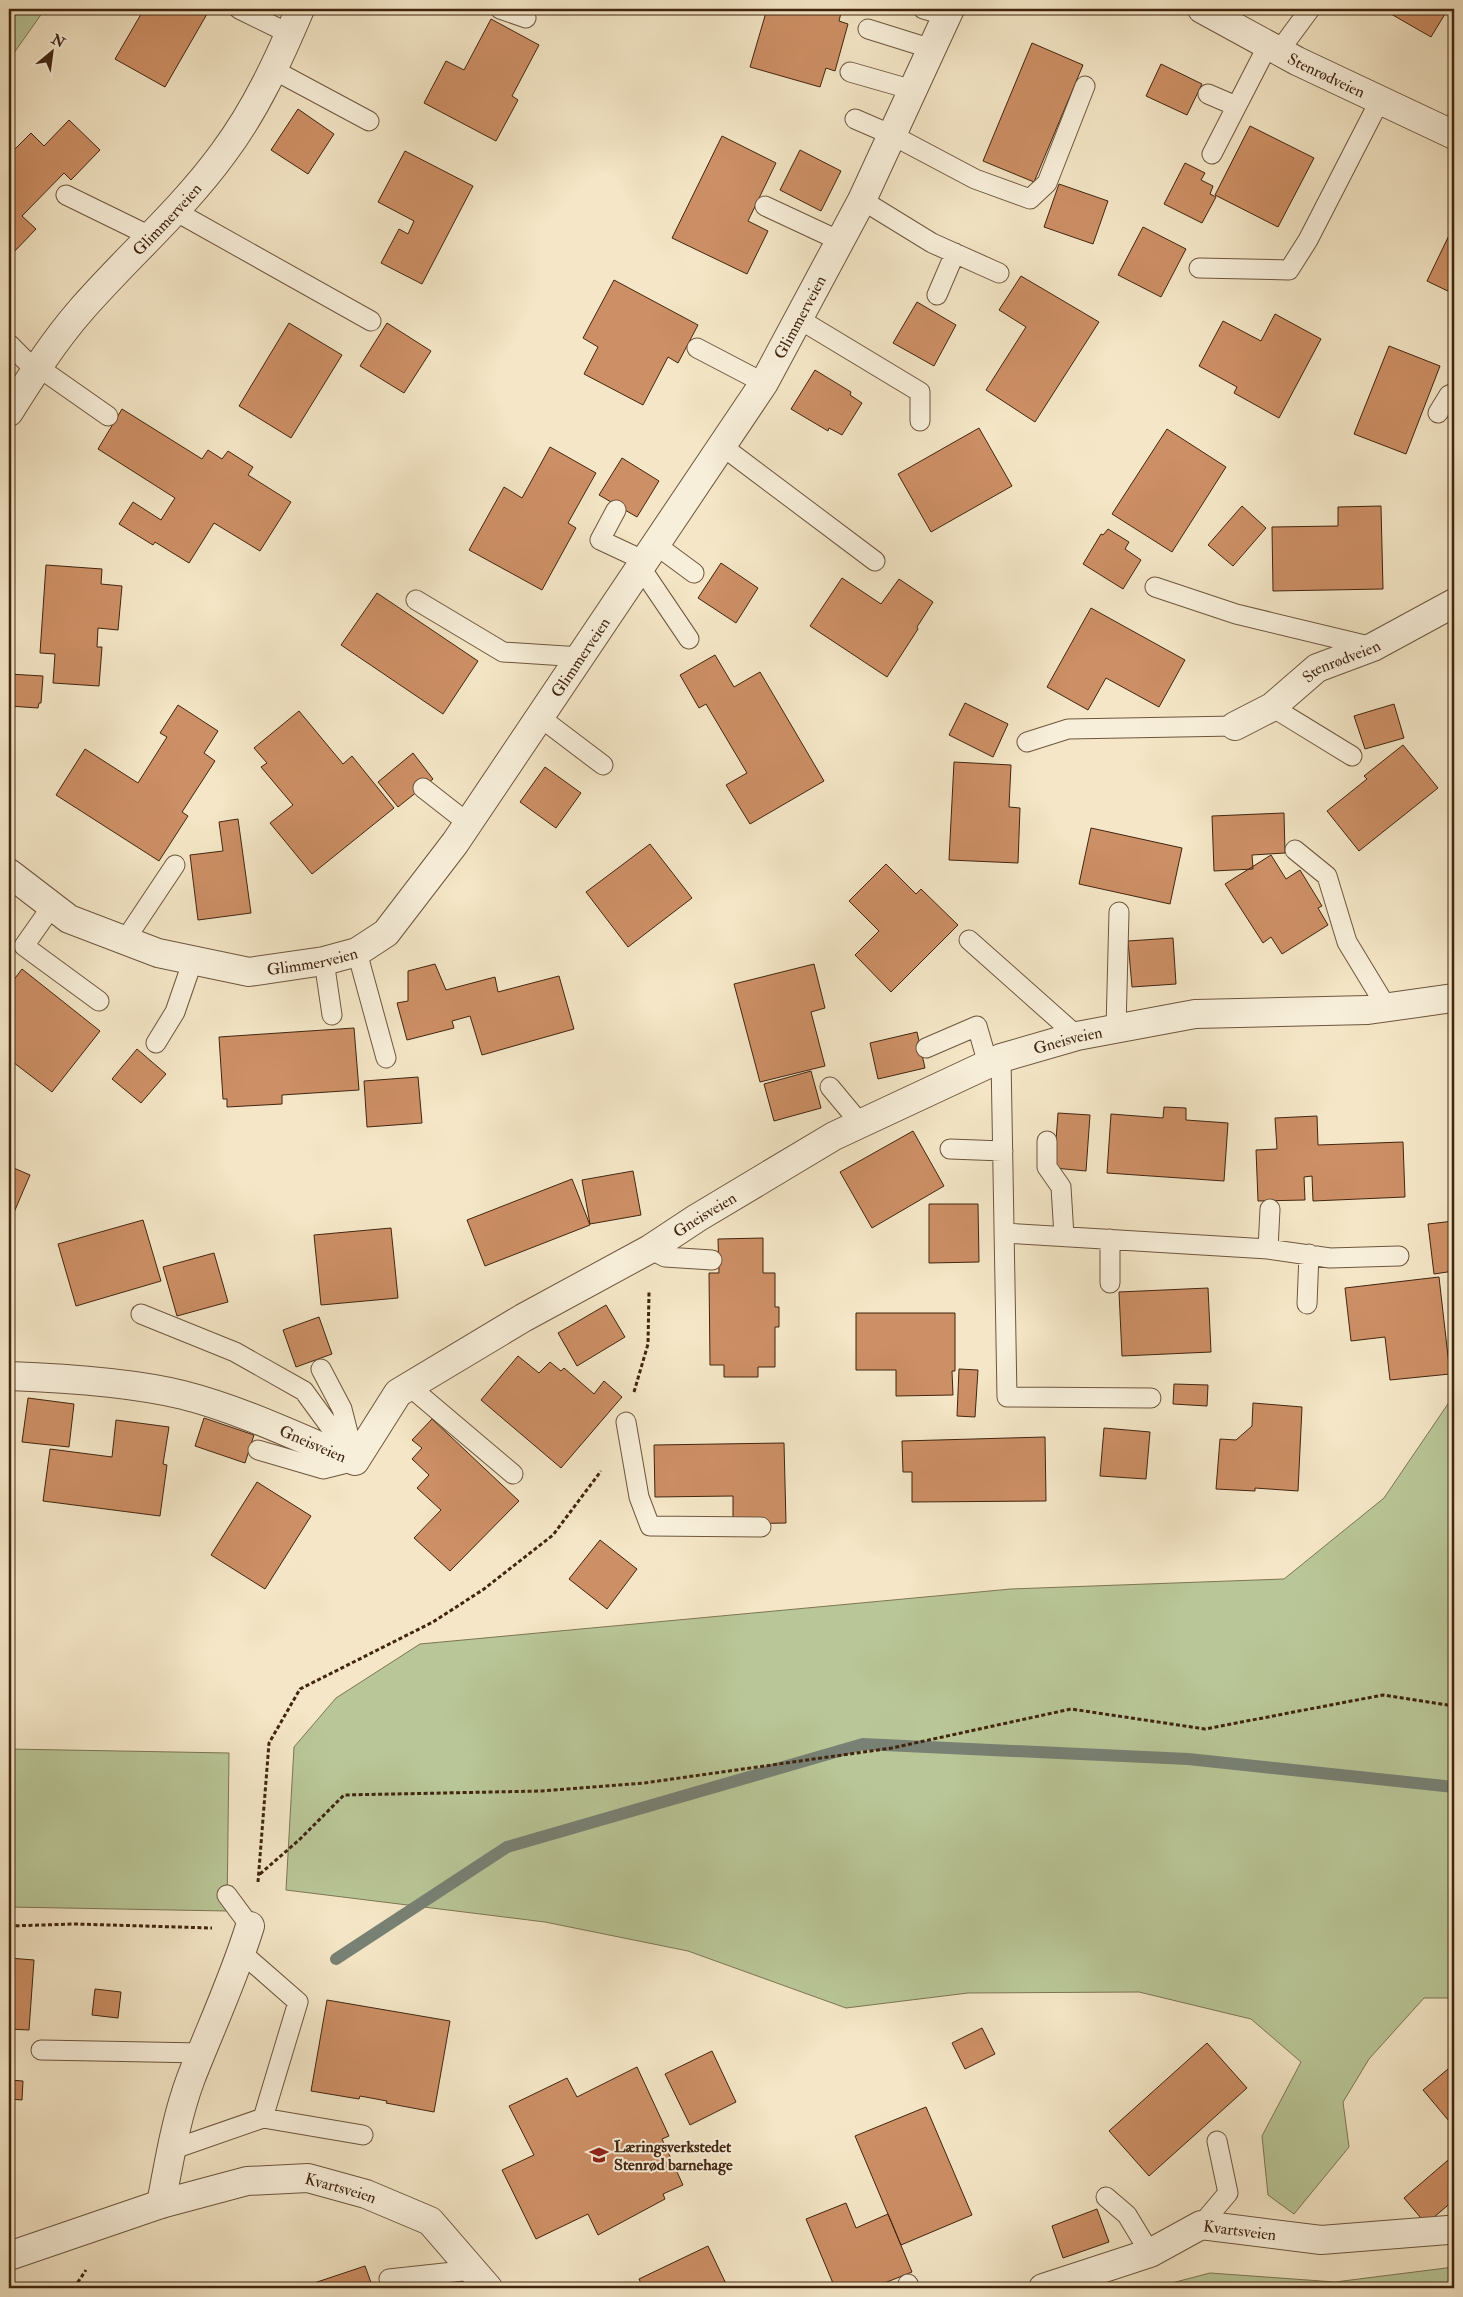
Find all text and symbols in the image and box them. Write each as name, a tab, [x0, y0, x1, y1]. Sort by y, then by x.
north arrow	[28, 28, 78, 78]
text: N	[48, 30, 68, 52]
street label: Stenrødveien	[1284, 49, 1368, 103]
street label: Glimmerveien	[129, 179, 206, 260]
street label: Glimmerveien	[770, 272, 831, 363]
street label: Glimmerveien	[547, 614, 615, 701]
street label: Stenrødveien	[1298, 636, 1384, 687]
street label: Glimmerveien	[266, 943, 360, 980]
street label: Gneisveien	[1031, 1022, 1104, 1059]
street label: Gneisveien	[669, 1188, 740, 1242]
street label: Gneisveien	[276, 1421, 349, 1467]
place label: Læringsverkstedet Stenrød barnehage	[614, 2137, 733, 2176]
school or university icon: Læringsverkstedet Stenrød barnehage	[588, 2144, 610, 2166]
street label: Kvartsveien	[303, 2169, 379, 2208]
street label: Kvartsveien	[1202, 2216, 1277, 2245]

